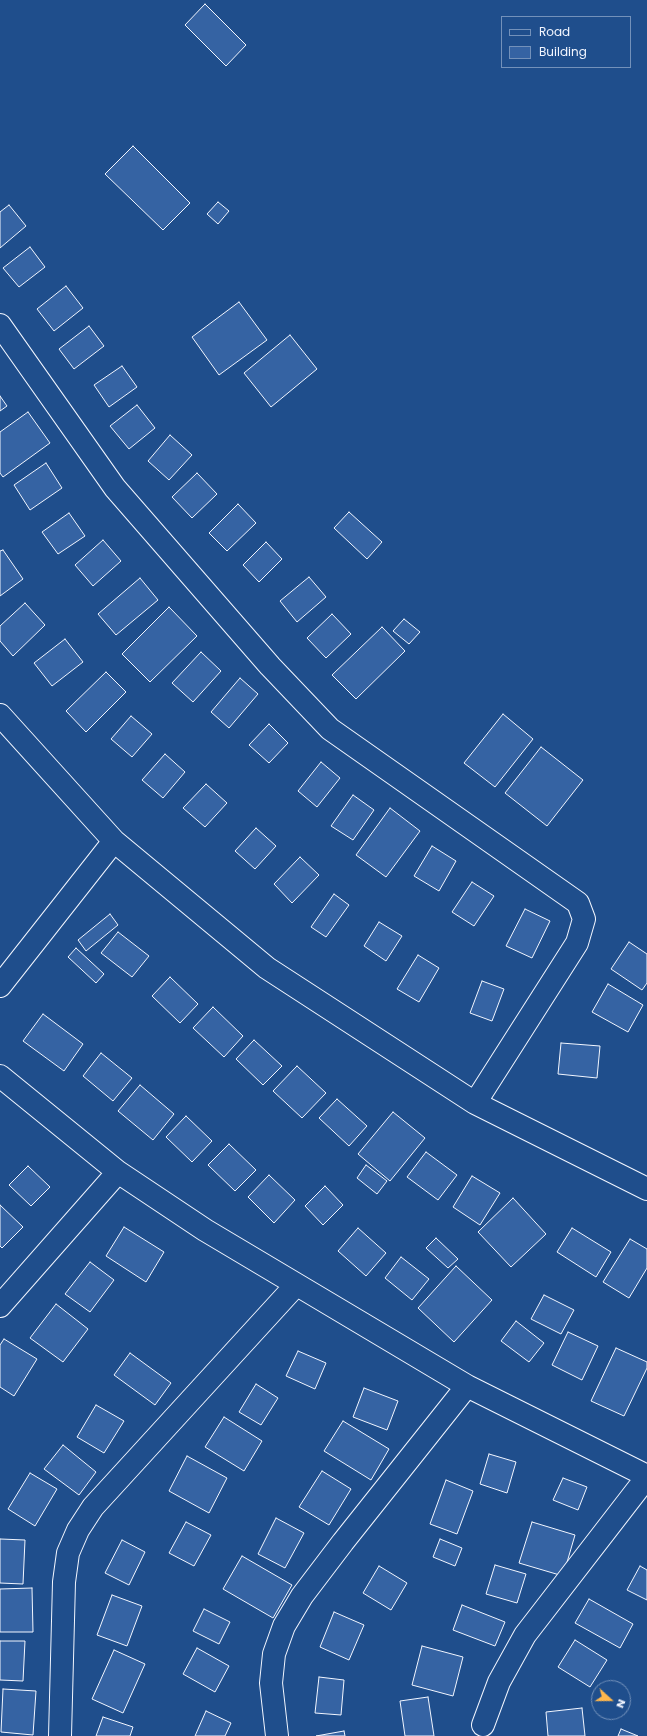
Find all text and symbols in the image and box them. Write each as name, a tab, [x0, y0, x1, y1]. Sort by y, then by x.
legend	[501, 16, 631, 68]
text: Road	[539, 23, 570, 40]
text: Building	[539, 43, 587, 60]
north arrow	[591, 1680, 631, 1720]
text: N	[612, 1697, 630, 1711]

